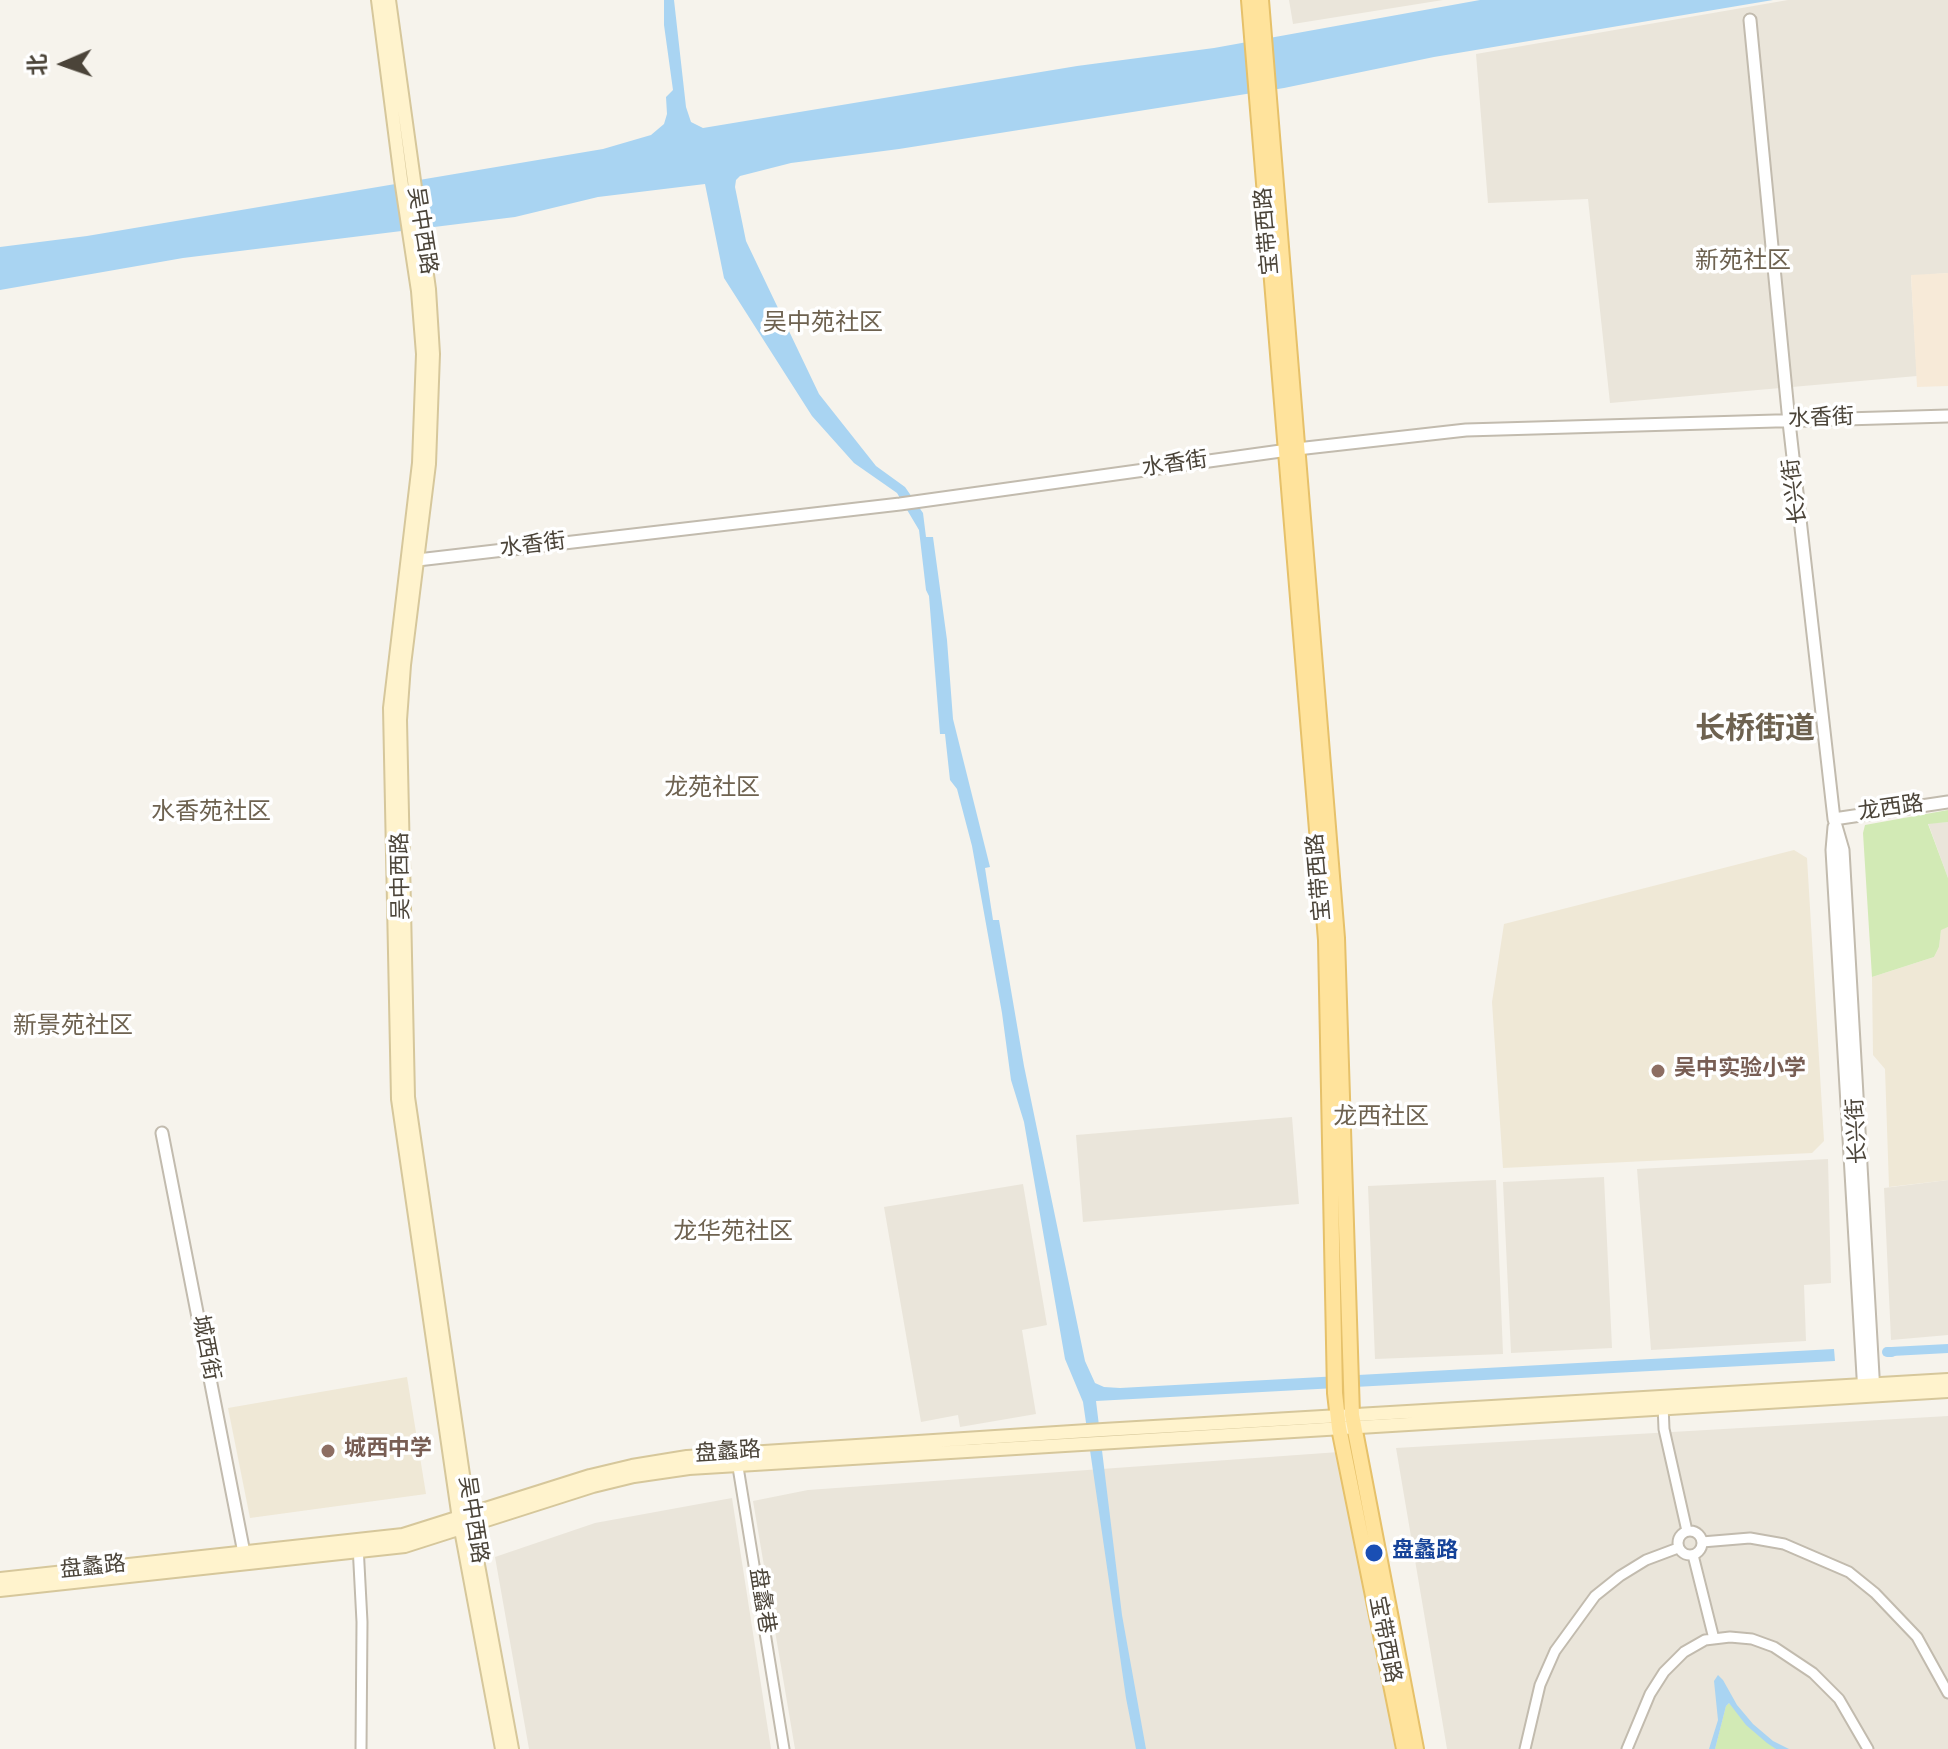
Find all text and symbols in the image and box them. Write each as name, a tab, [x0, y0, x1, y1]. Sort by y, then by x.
north arrow	[24, 24, 104, 104]
text: 北	[26, 53, 53, 76]
street label: 吴中西路	[400, 185, 440, 277]
street label: 宝带西路	[1252, 186, 1286, 276]
district label: 新苑社区	[1695, 249, 1791, 277]
district label: 吴中苑社区	[763, 311, 883, 339]
street label: 水香街	[1788, 406, 1854, 434]
street label: 水香街	[1140, 448, 1210, 484]
street label: 长兴街	[1780, 457, 1814, 525]
street label: 水香街	[499, 530, 567, 564]
district label: 长桥街道	[1695, 714, 1815, 750]
district label: 龙苑社区	[664, 776, 760, 804]
street label: 龙西路	[1856, 792, 1926, 828]
district label: 水香苑社区	[151, 800, 271, 828]
street label: 吴中西路	[389, 832, 417, 920]
street label: 宝带西路	[1304, 832, 1338, 922]
district label: 新景苑社区	[13, 1014, 133, 1042]
place label: 吴中实验小学	[1674, 1058, 1806, 1084]
marker: 吴中实验小学	[1649, 1062, 1667, 1080]
street label: 长兴街	[1844, 1097, 1874, 1165]
district label: 龙西社区	[1333, 1105, 1429, 1133]
district label: 龙华苑社区	[673, 1220, 793, 1248]
street label: 城西街	[185, 1313, 223, 1383]
place label: 城西中学	[344, 1438, 432, 1464]
street label: 盘蠡路	[694, 1439, 762, 1469]
marker: 城西中学	[319, 1442, 337, 1460]
street label: 吴中西路	[451, 1474, 491, 1566]
place label: 盘蠡路	[1392, 1540, 1458, 1566]
marker: 盘蠡路	[1363, 1542, 1385, 1564]
street label: 盘蠡路	[59, 1552, 127, 1586]
street label: 盘蠡巷	[742, 1566, 778, 1636]
street label: 宝带西路	[1362, 1594, 1404, 1686]

